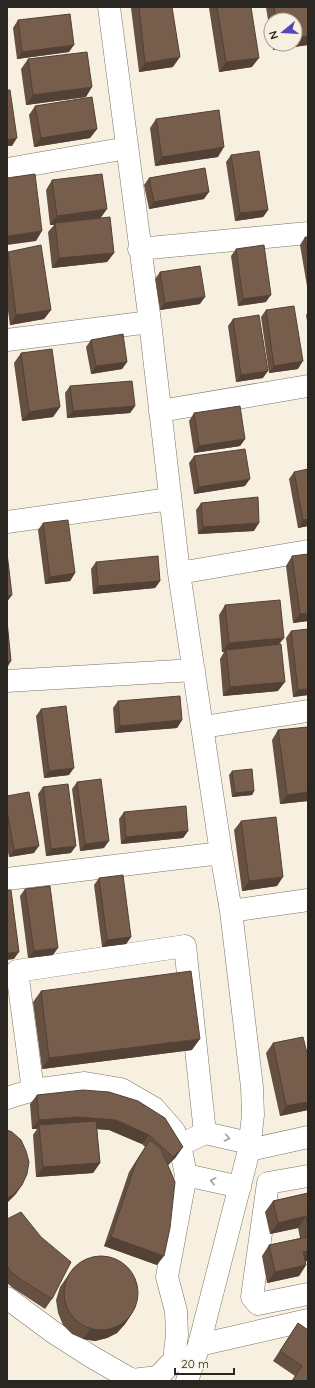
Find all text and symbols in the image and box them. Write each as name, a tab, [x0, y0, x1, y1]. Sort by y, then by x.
north arrow	[263, 12, 303, 52]
text: N	[266, 29, 281, 41]
one-way arrow	[224, 1133, 230, 1141]
one-way arrow	[210, 1177, 216, 1185]
scale bar	[175, 1350, 234, 1376]
text: 20 m	[181, 1356, 209, 1371]

